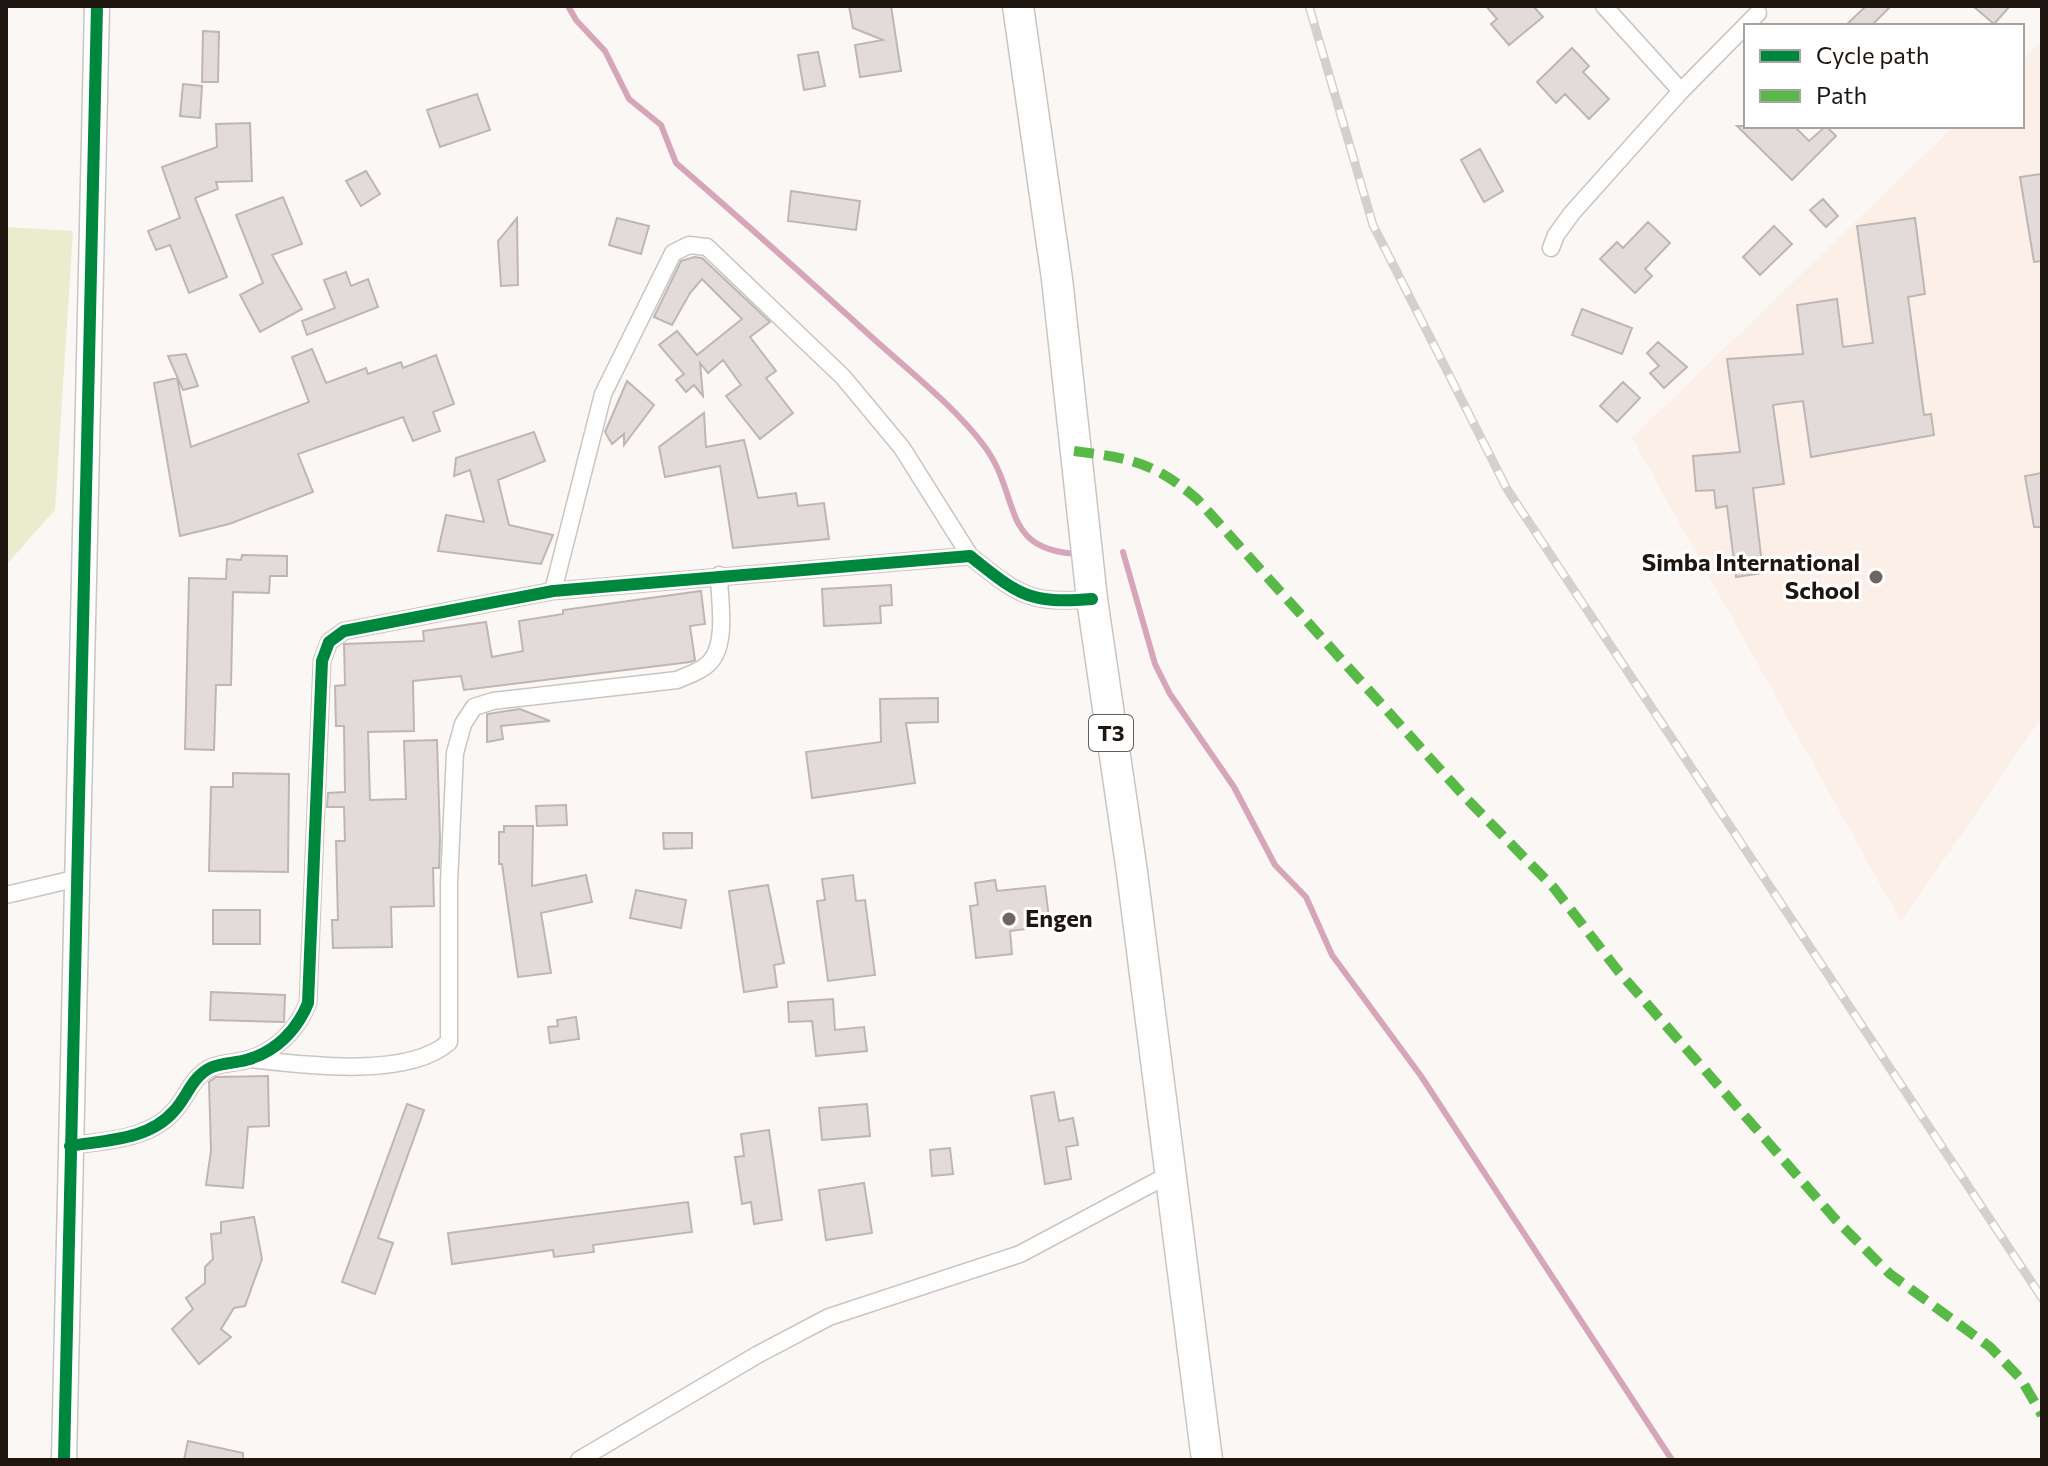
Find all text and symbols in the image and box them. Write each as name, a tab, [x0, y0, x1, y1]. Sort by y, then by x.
legend	[1744, 24, 2024, 128]
text: Cycle path	[1816, 40, 1930, 69]
text: Path	[1816, 80, 1867, 109]
place label: Simba International School	[1642, 547, 1860, 604]
marker: Simba International School	[1867, 568, 1885, 586]
road number: T3	[1089, 715, 1133, 751]
place label: Engen	[1025, 903, 1093, 932]
marker: Engen	[1000, 910, 1018, 928]

